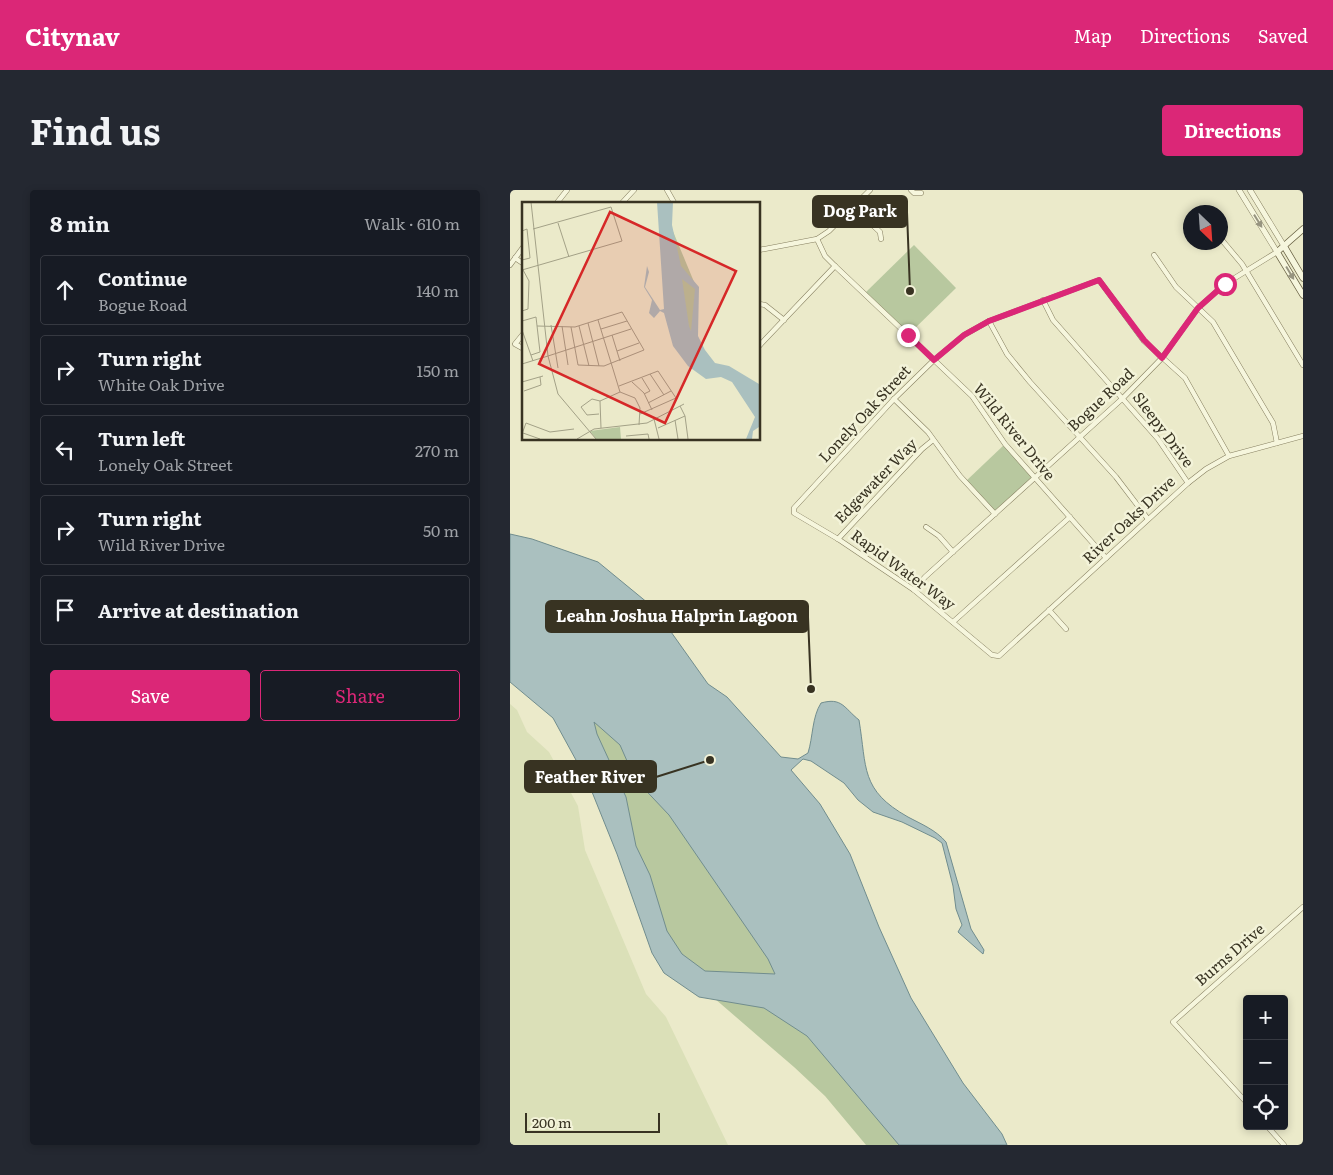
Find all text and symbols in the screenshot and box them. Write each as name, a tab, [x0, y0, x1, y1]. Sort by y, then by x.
text: Citynav	[25, 18, 120, 53]
text: Map	[1074, 22, 1112, 49]
text: Directions	[1140, 22, 1230, 49]
text: Saved	[1258, 22, 1308, 49]
text: Find us	[30, 104, 160, 156]
button: Directions	[1162, 105, 1303, 156]
callout: Dog Park	[813, 196, 907, 227]
text: Dog Park	[823, 198, 897, 222]
inset map	[522, 202, 760, 440]
north arrow	[1183, 205, 1228, 250]
text: 8 min	[50, 207, 110, 238]
text: Walk · 610 m	[364, 211, 460, 235]
one-way arrow	[1254, 214, 1263, 227]
text: Continue	[98, 264, 187, 292]
one-way arrow	[1285, 267, 1295, 280]
route start	[1214, 273, 1237, 296]
icon: ahead	[51, 276, 79, 304]
text: 140 m	[416, 278, 459, 302]
text: Bogue Road	[98, 292, 187, 316]
route end	[897, 324, 920, 347]
text: Turn right	[98, 344, 202, 372]
icon: right	[51, 356, 79, 384]
text: 150 m	[416, 358, 459, 382]
street label: Lonely Oak Street	[812, 359, 915, 467]
street label: Bogue Road	[1062, 362, 1138, 436]
text: White Oak Drive	[98, 372, 225, 396]
street label: Wild River Drive	[969, 377, 1062, 485]
street label: Sleepy Drive	[1128, 386, 1200, 472]
text: Turn left	[98, 424, 185, 452]
street label: Edgewater Way	[828, 432, 922, 528]
icon: left	[51, 436, 79, 464]
text: 270 m	[415, 438, 459, 462]
text: Lonely Oak Street	[98, 452, 233, 476]
street label: River Oaks Drive	[1076, 470, 1180, 568]
text: Turn right	[98, 504, 202, 532]
icon: right	[51, 516, 79, 544]
text: 50 m	[423, 518, 459, 542]
street label: Rapid Water Way	[847, 523, 961, 615]
text: Wild River Drive	[98, 532, 225, 556]
icon: arrive	[51, 596, 79, 624]
text: Arrive at destination	[98, 596, 299, 624]
callout: Leahn Joshua Halprin Lagoon	[546, 601, 808, 632]
text: Leahn Joshua Halprin Lagoon	[556, 603, 798, 627]
button: Save	[50, 670, 250, 721]
button: Share	[260, 670, 460, 721]
callout: Feather River	[525, 761, 656, 792]
text: Feather River	[535, 764, 646, 788]
street label: Burns Drive	[1189, 917, 1269, 991]
map controls	[1243, 995, 1288, 1130]
button: +	[1243, 995, 1288, 1040]
button: −	[1243, 1040, 1288, 1085]
button: locate	[1243, 1085, 1288, 1130]
scale bar	[525, 1110, 660, 1133]
text: 200 m	[532, 1112, 572, 1132]

